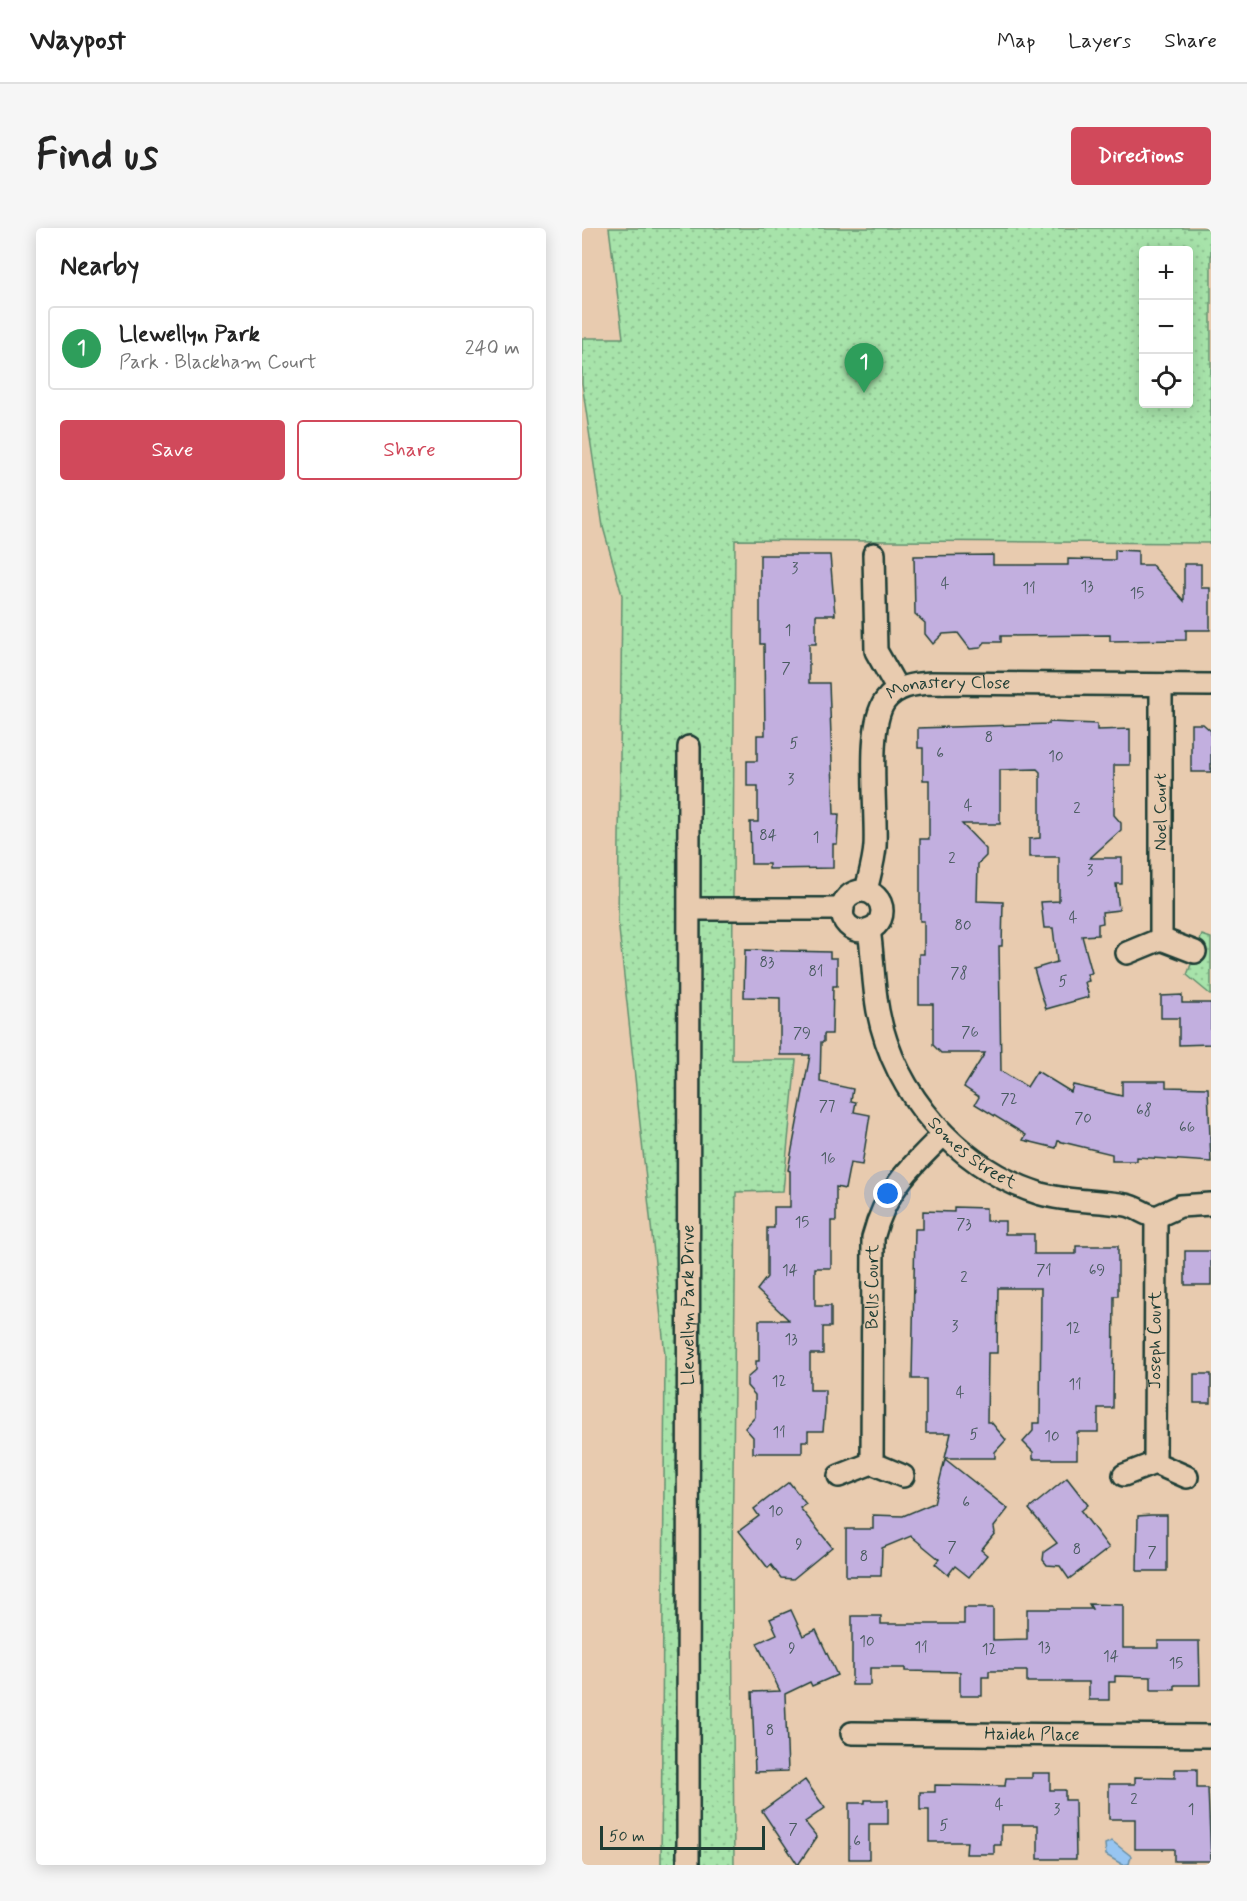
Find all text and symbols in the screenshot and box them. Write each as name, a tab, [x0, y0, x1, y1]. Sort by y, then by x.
text: Waypost	[30, 23, 126, 60]
text: Map	[997, 27, 1035, 55]
text: Layers	[1068, 27, 1131, 55]
text: Share	[1164, 27, 1217, 55]
button: Directions	[1071, 127, 1211, 185]
text: Find us	[36, 129, 158, 184]
map controls	[1139, 246, 1193, 408]
button: +	[1139, 246, 1193, 300]
text: Nearby	[60, 250, 139, 284]
button: −	[1139, 300, 1193, 354]
text: Llewellyn Park	[119, 321, 260, 349]
text: 1	[77, 335, 86, 362]
text: 240 m	[465, 335, 520, 362]
pin: 1	[844, 344, 884, 393]
text: Park · Blackham Court	[119, 349, 317, 376]
button: locate	[1139, 354, 1193, 408]
button: Save	[60, 420, 285, 480]
button: Share	[297, 420, 522, 480]
house number: 3	[792, 559, 799, 579]
house number: 4	[941, 574, 950, 594]
house number: 13	[1080, 577, 1094, 597]
house number: 11	[1022, 579, 1036, 599]
house number: 15	[1130, 584, 1144, 604]
house number: 1	[785, 621, 791, 641]
house number: 7	[781, 659, 791, 679]
street label: Monastery Close	[882, 671, 1011, 706]
house number: 8	[985, 728, 993, 748]
house number: 5	[789, 734, 799, 754]
house number: 6	[936, 744, 944, 764]
house number: 10	[1048, 747, 1064, 767]
house number: 3	[788, 770, 795, 790]
street label: Noel Court	[1149, 773, 1173, 851]
house number: 4	[964, 796, 973, 816]
house number: 2	[1073, 799, 1081, 819]
house number: 84	[759, 826, 777, 846]
house number: 1	[813, 828, 819, 848]
house number: 2	[948, 849, 956, 869]
house number: 3	[1087, 861, 1094, 881]
house number: 4	[1069, 908, 1078, 928]
house number: 80	[954, 916, 972, 936]
house number: 83	[760, 953, 774, 973]
house number: 81	[809, 962, 823, 982]
house number: 78	[950, 964, 968, 984]
house number: 5	[1058, 972, 1068, 992]
house number: 76	[961, 1023, 979, 1043]
house number: 79	[793, 1024, 811, 1044]
house number: 72	[1000, 1090, 1018, 1110]
house number: 77	[819, 1097, 836, 1117]
house number: 68	[1136, 1101, 1152, 1121]
house number: 70	[1074, 1109, 1092, 1129]
street label: Somes Street	[922, 1112, 1020, 1195]
house number: 66	[1179, 1118, 1195, 1138]
house number: 16	[820, 1149, 836, 1169]
your location	[873, 1179, 902, 1208]
house number: 15	[795, 1213, 809, 1233]
house number: 73	[956, 1215, 972, 1235]
street label: Llewellyn Park Drive	[676, 1225, 701, 1385]
street label: Bells Court	[861, 1244, 885, 1330]
house number: 14	[782, 1261, 798, 1281]
house number: 71	[1036, 1261, 1052, 1281]
house number: 69	[1089, 1261, 1105, 1281]
house number: 2	[960, 1268, 968, 1288]
street label: Joseph Court	[1143, 1290, 1168, 1389]
house number: 3	[952, 1317, 959, 1337]
house number: 12	[1066, 1319, 1080, 1339]
house number: 13	[784, 1330, 798, 1350]
house number: 12	[772, 1372, 786, 1392]
house number: 11	[1068, 1375, 1082, 1395]
house number: 4	[956, 1383, 965, 1403]
house number: 11	[772, 1423, 786, 1443]
house number: 5	[969, 1425, 979, 1445]
house number: 10	[1044, 1427, 1060, 1447]
house number: 6	[962, 1493, 970, 1513]
house number: 10	[768, 1502, 784, 1522]
house number: 9	[795, 1535, 803, 1555]
house number: 7	[947, 1538, 957, 1558]
house number: 8	[1073, 1540, 1081, 1560]
house number: 7	[1147, 1543, 1157, 1563]
house number: 8	[860, 1547, 868, 1567]
house number: 10	[859, 1632, 875, 1652]
house number: 11	[914, 1638, 928, 1658]
house number: 13	[1037, 1638, 1051, 1658]
house number: 9	[788, 1639, 796, 1659]
house number: 12	[982, 1640, 996, 1660]
house number: 14	[1103, 1647, 1119, 1667]
house number: 15	[1169, 1654, 1183, 1674]
house number: 8	[766, 1721, 774, 1741]
street label: Haideh Place	[984, 1722, 1080, 1747]
house number: 2	[1130, 1790, 1138, 1810]
house number: 4	[995, 1795, 1004, 1815]
house number: 3	[1054, 1800, 1061, 1820]
house number: 1	[1188, 1800, 1194, 1820]
house number: 5	[939, 1816, 949, 1836]
house number: 7	[788, 1820, 798, 1840]
scale bar	[600, 1823, 765, 1850]
text: 50 m	[609, 1826, 645, 1847]
house number: 6	[853, 1832, 861, 1852]

